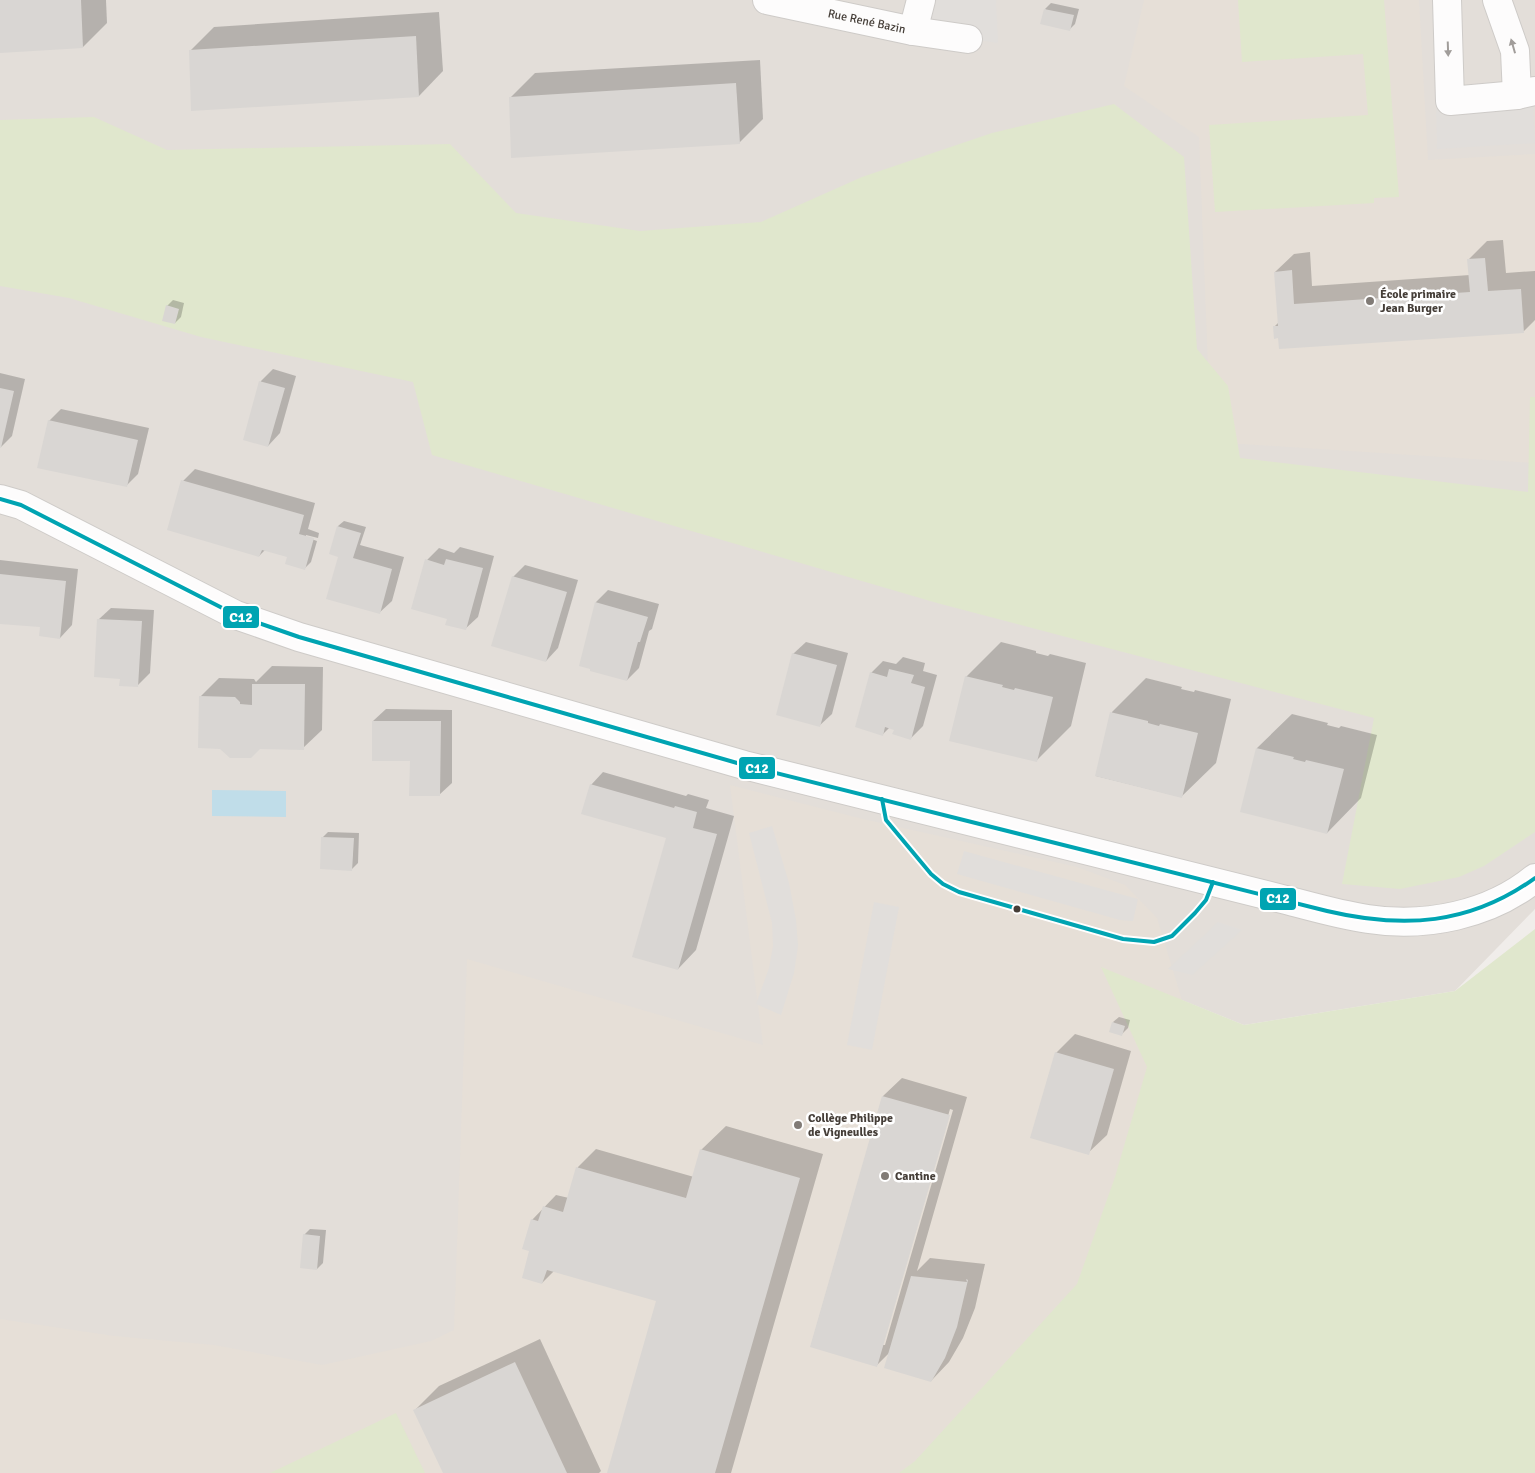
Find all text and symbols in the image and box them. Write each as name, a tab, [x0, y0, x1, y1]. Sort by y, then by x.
street label: Rue René Bazin	[826, 6, 907, 37]
one-way arrow	[1509, 39, 1517, 54]
one-way arrow	[1445, 41, 1453, 57]
place label: École primaire Jean Burger	[1380, 287, 1456, 316]
marker: École primaire Jean Burger	[1364, 295, 1376, 307]
line badge: C12	[222, 605, 260, 629]
text: C12	[229, 609, 253, 626]
line badge: C12	[738, 756, 776, 780]
text: C12	[745, 760, 769, 777]
line badge: C12	[1259, 887, 1297, 911]
text: C12	[1266, 890, 1290, 907]
unlabelled marker	[1012, 904, 1022, 914]
place label: Collège Philippe de Vigneulles	[808, 1111, 893, 1140]
marker: Collège Philippe de Vigneulles	[792, 1119, 804, 1131]
place label: Cantine	[895, 1169, 936, 1184]
marker: Cantine	[879, 1170, 891, 1182]

